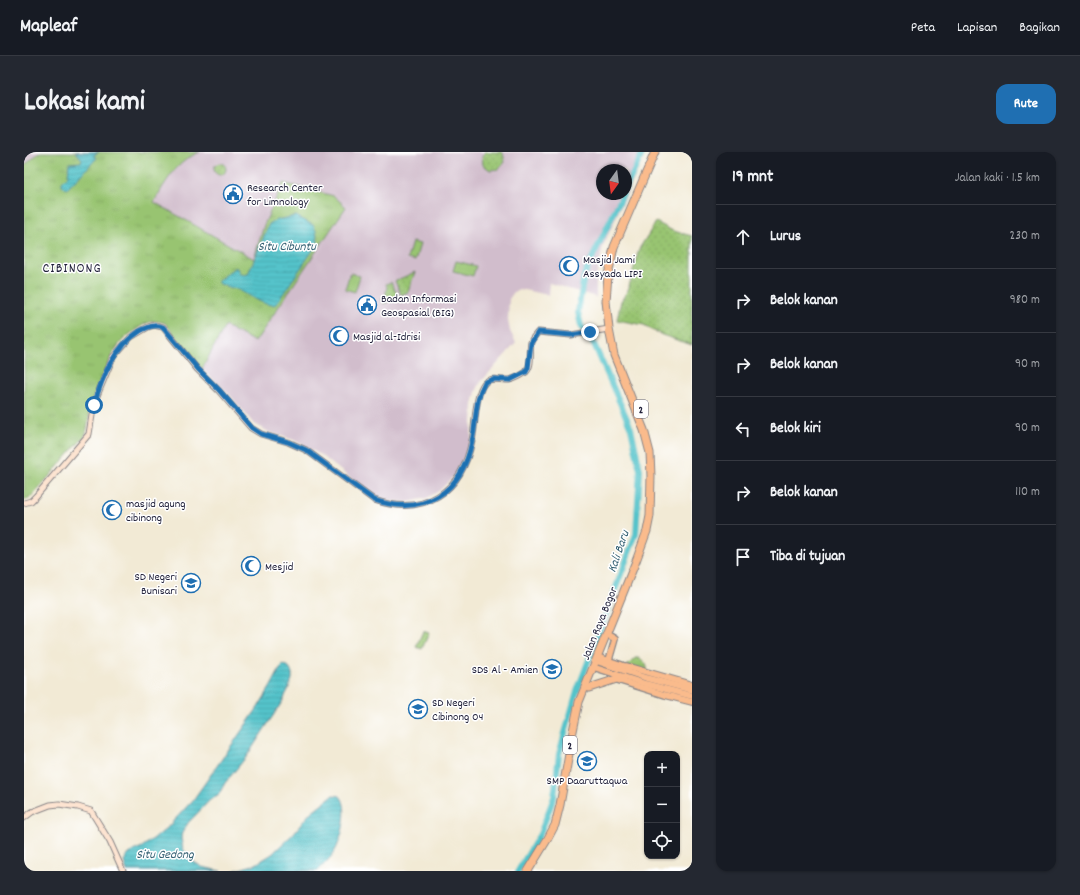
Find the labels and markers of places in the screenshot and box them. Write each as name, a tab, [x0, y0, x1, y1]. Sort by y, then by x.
place label: Research Center for Limnology	[247, 180, 323, 211]
public building icon: Research Center for Limnology	[222, 183, 244, 205]
place label: Masjid Jami Assyada LIPI	[583, 252, 642, 283]
mosque icon: Masjid Jami Assyada LIPI	[558, 255, 580, 277]
place label: Badan Informasi Geospasial (BIG)	[381, 291, 456, 322]
public building icon: Badan Informasi Geospasial (BIG)	[356, 294, 378, 316]
mosque icon: Masjid al-Idrisi	[328, 325, 350, 347]
place label: Masjid al-Idrisi	[353, 329, 420, 346]
place label: masjid agung cibinong	[126, 496, 186, 527]
mosque icon: masjid agung cibinong	[101, 499, 123, 521]
mosque icon: Mesjid	[240, 555, 262, 577]
place label: Mesjid	[265, 559, 293, 576]
place label: SD Negeri Bunisari	[134, 569, 177, 600]
school or university icon: SD Negeri Bunisari	[180, 572, 202, 594]
school or university icon: SDS Al - Amien	[541, 658, 563, 680]
place label: SDS Al - Amien	[472, 662, 538, 679]
place label: SD Negeri Cibinong 04	[432, 695, 483, 726]
school or university icon: SD Negeri Cibinong 04	[407, 698, 429, 720]
school or university icon: SMP Daaruttaqwa	[576, 750, 598, 772]
place label: SMP Daaruttaqwa	[547, 773, 628, 790]

